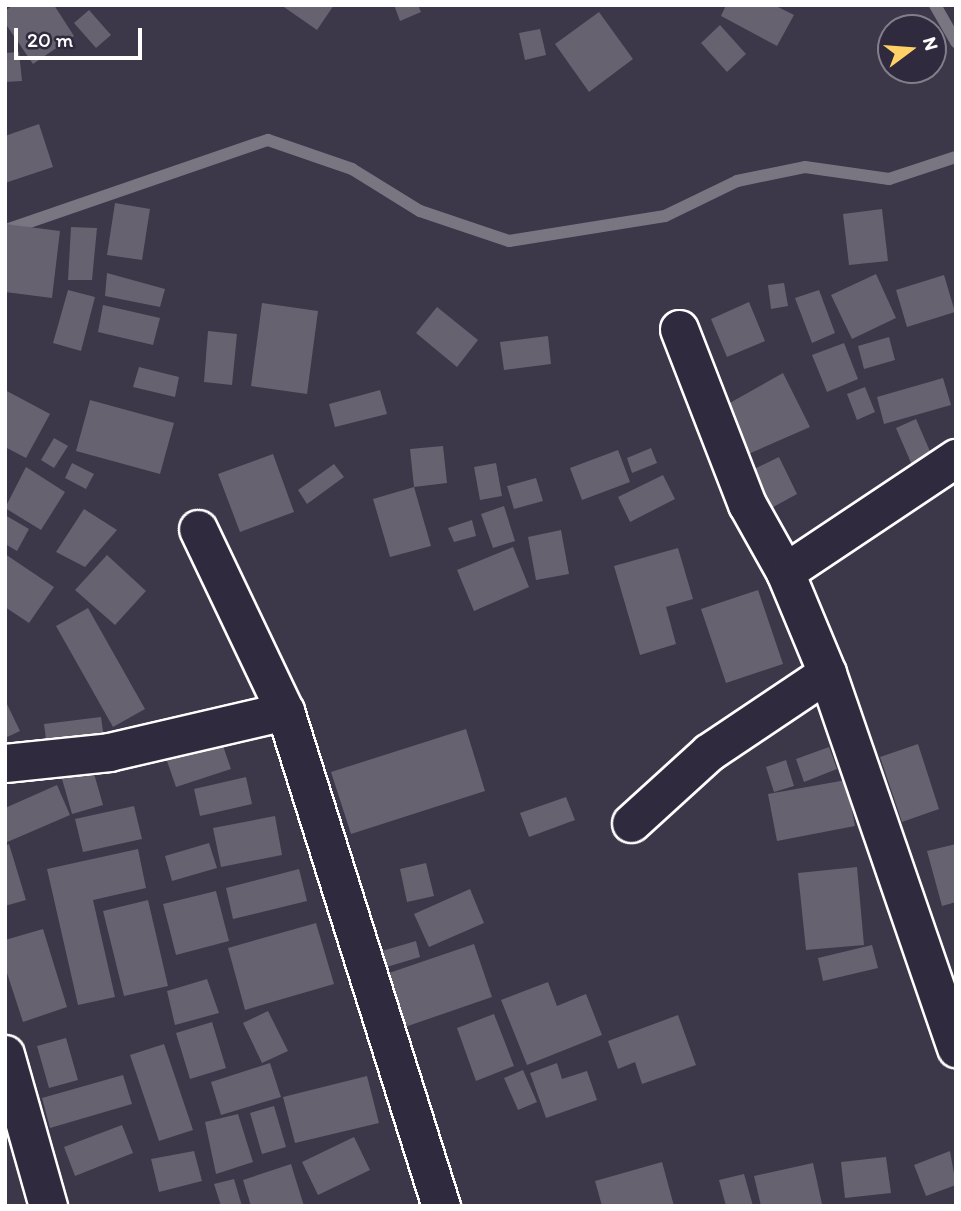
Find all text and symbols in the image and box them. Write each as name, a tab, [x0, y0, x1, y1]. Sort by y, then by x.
scale bar	[18, 14, 145, 58]
north arrow	[877, 14, 947, 84]
text: 20 m	[27, 27, 73, 52]
text: N	[918, 34, 944, 53]

